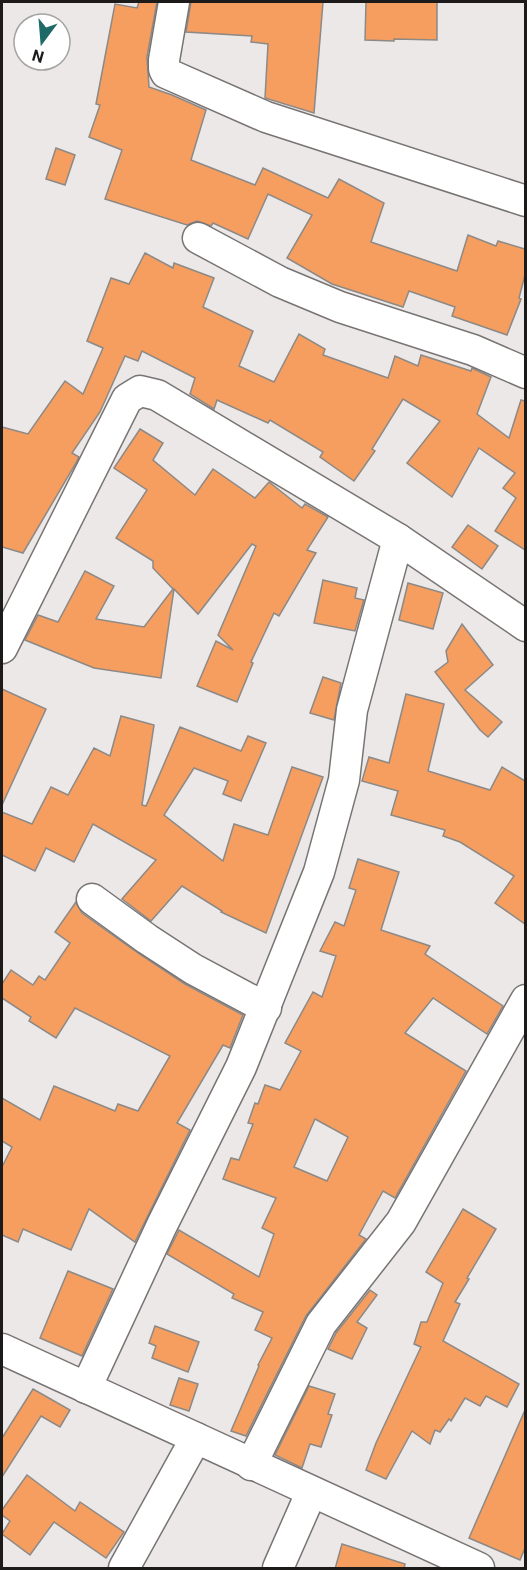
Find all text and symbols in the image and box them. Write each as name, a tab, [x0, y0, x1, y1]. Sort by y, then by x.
north arrow	[12, 12, 72, 72]
text: N	[30, 45, 46, 67]

